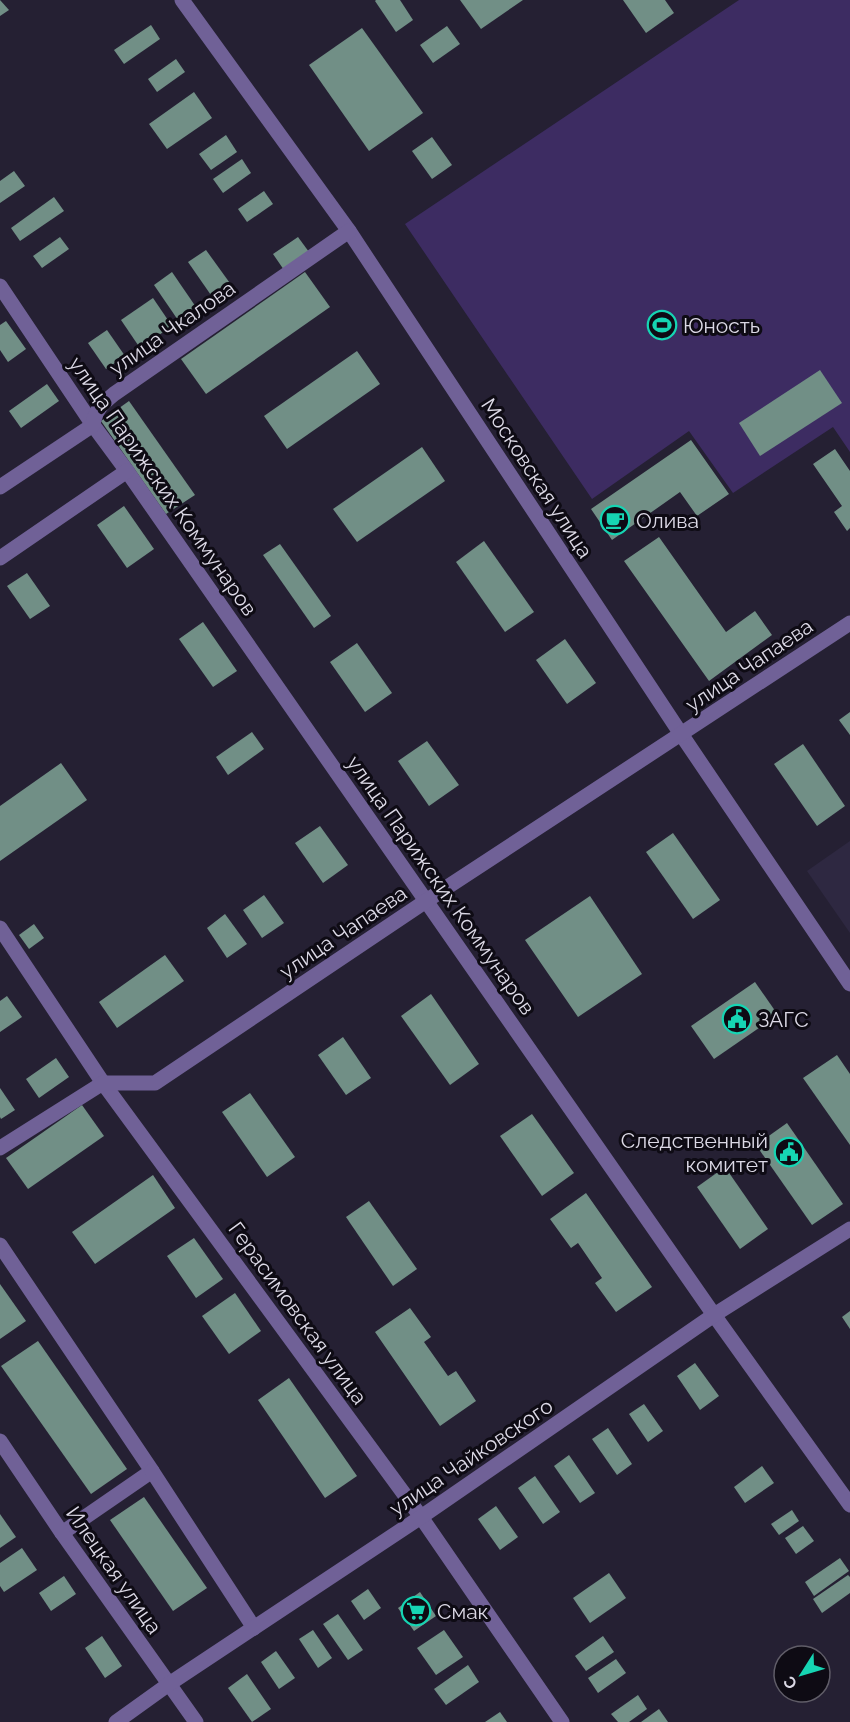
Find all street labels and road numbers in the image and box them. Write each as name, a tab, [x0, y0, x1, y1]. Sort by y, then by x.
street label: улица Чкалова	[104, 275, 240, 381]
street label: улица Парижских Коммунаров	[64, 352, 262, 620]
street label: Московская улица	[476, 393, 598, 563]
street label: улица Чапаева	[681, 613, 817, 717]
street label: улица Парижских Коммунаров	[342, 751, 540, 1019]
street label: улица Чапаева	[275, 880, 411, 984]
street label: Герасимовская улица	[224, 1217, 372, 1409]
street label: улица Чайковского	[385, 1393, 557, 1521]
street label: Илецкая улица	[61, 1501, 167, 1639]

